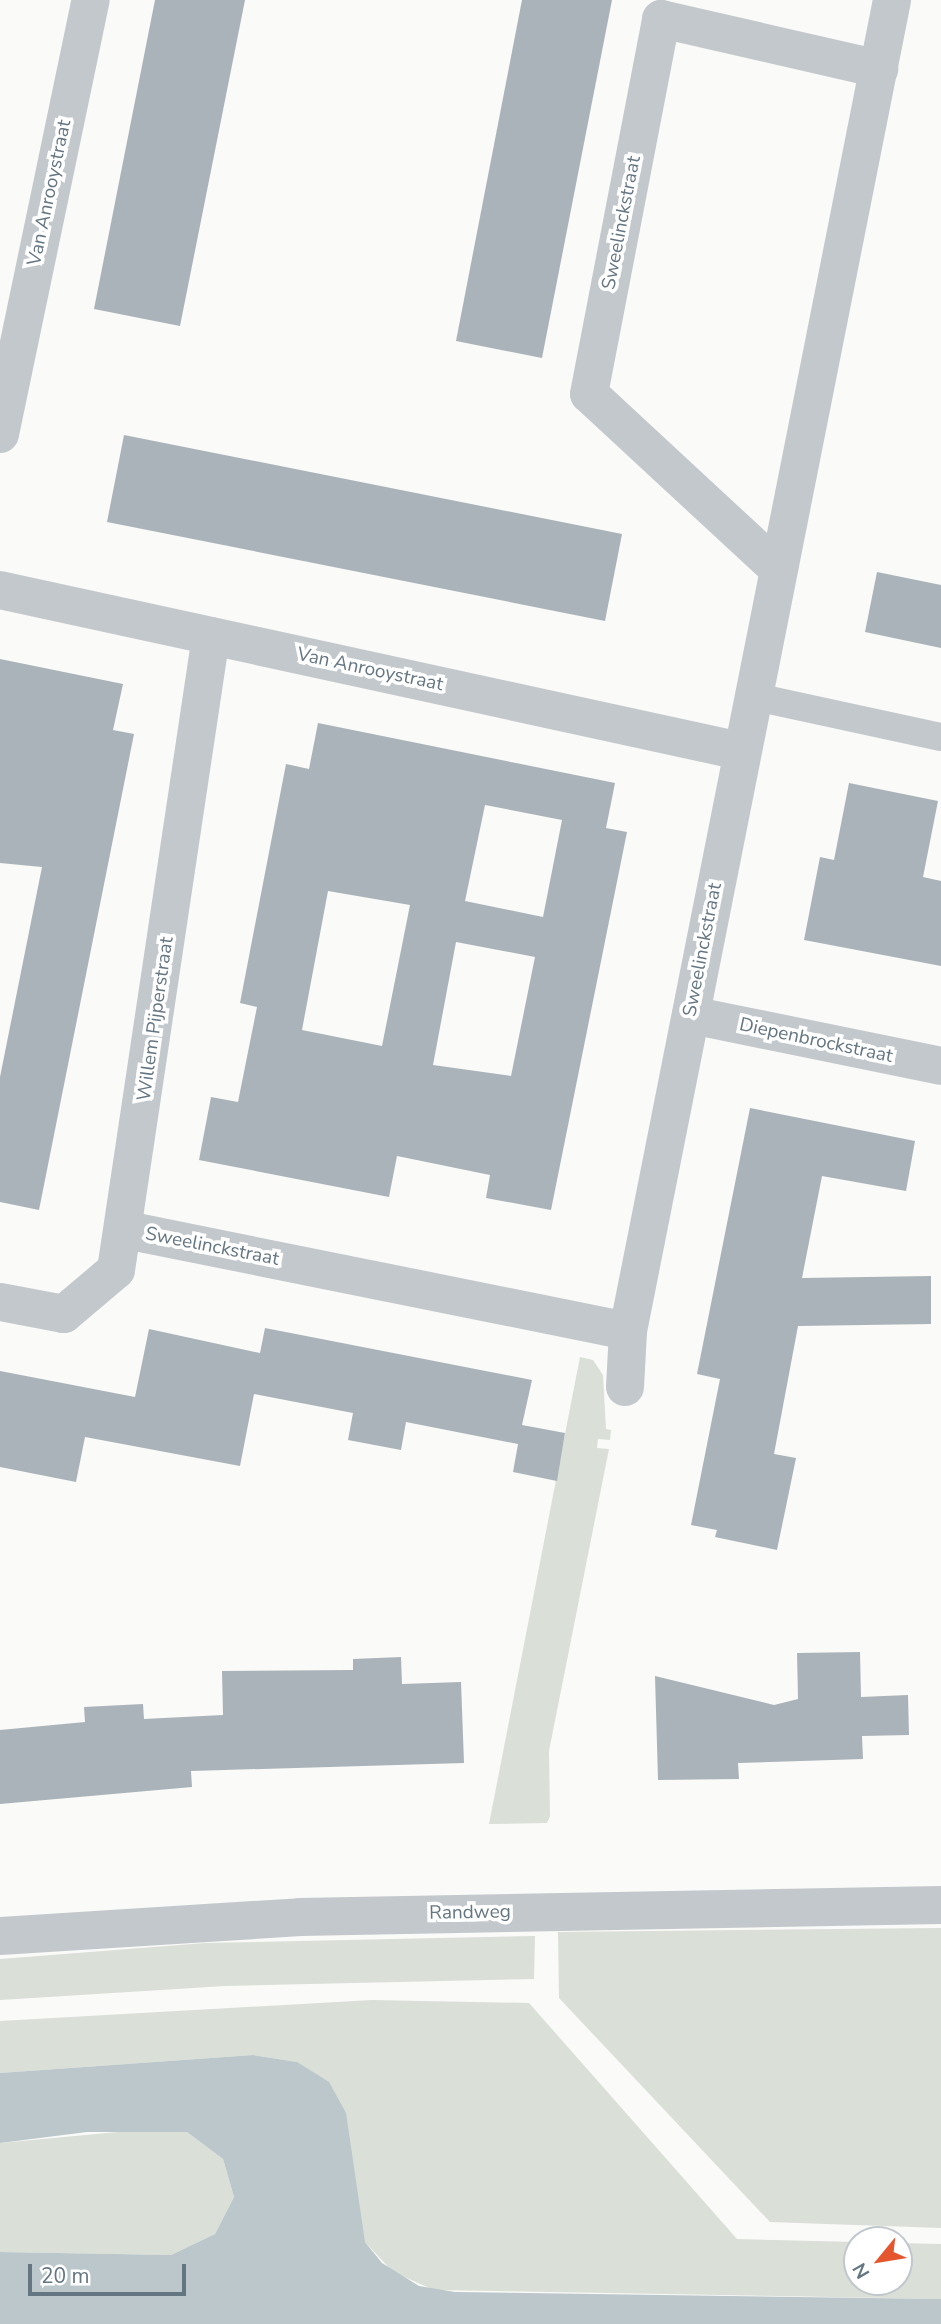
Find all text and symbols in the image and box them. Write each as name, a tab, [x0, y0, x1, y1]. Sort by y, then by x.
street label: Van Anrooystraat	[23, 118, 77, 268]
street label: Sweelinckstraat	[598, 154, 646, 292]
street label: Van Anrooystraat	[295, 643, 445, 697]
street label: Sweelinckstraat	[679, 881, 727, 1019]
street label: Willem Pijperstraat	[133, 935, 179, 1103]
street label: Diepenbrockstraat	[737, 1014, 895, 1068]
street label: Sweelinckstraat	[143, 1223, 281, 1271]
street label: Randweg	[429, 1901, 511, 1925]
north arrow	[843, 2226, 913, 2296]
scale bar	[32, 2250, 189, 2294]
text: N	[847, 2258, 876, 2283]
text: 20 m	[41, 2262, 90, 2290]

